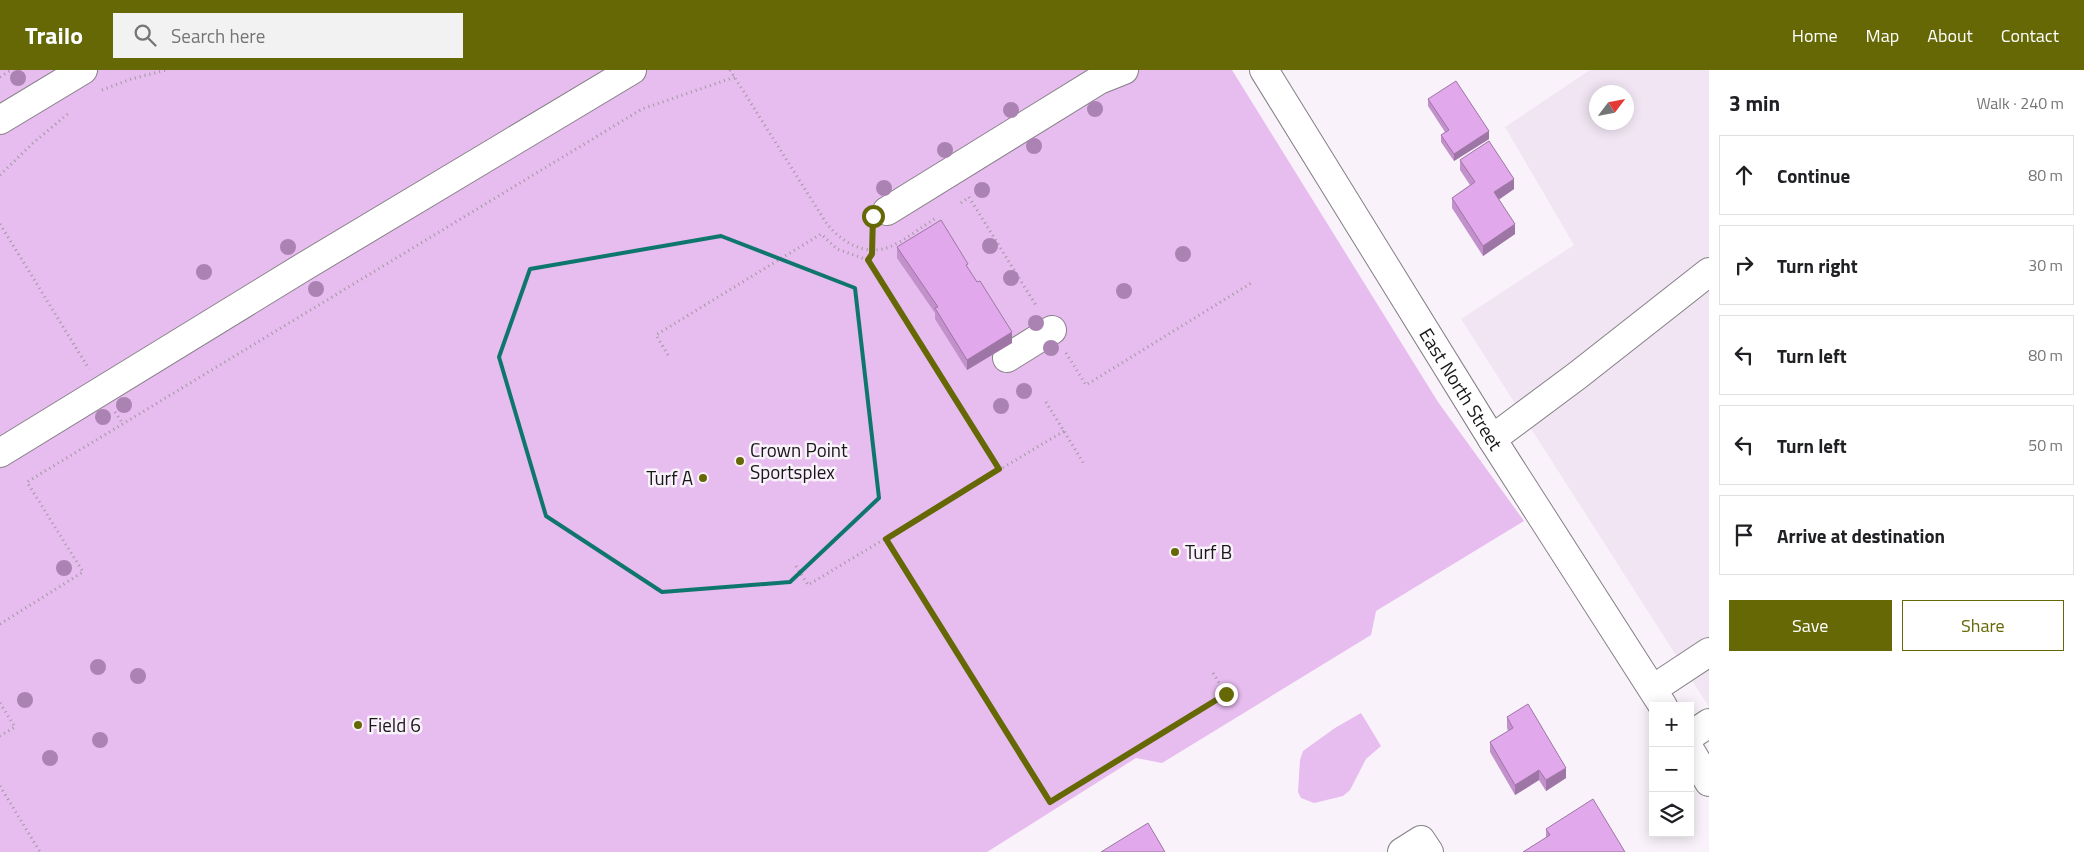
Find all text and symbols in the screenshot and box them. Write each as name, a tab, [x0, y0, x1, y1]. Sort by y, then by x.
search box	[113, 13, 463, 58]
text: Trailo	[25, 17, 83, 53]
icon: search	[131, 21, 159, 49]
text: Search here	[171, 21, 265, 50]
text: Home	[1792, 22, 1838, 49]
text: Map	[1866, 22, 1899, 49]
text: About	[1927, 22, 1973, 49]
text: Contact	[2001, 22, 2059, 49]
north arrow	[1589, 85, 1634, 130]
text: 3 min	[1729, 87, 1780, 119]
text: Walk · 240 m	[1976, 91, 2064, 115]
icon: ahead	[1730, 161, 1758, 189]
text: Continue	[1777, 161, 1850, 190]
text: 80 m	[2028, 163, 2063, 187]
route start	[862, 205, 885, 228]
icon: right	[1730, 251, 1758, 279]
text: Turn right	[1777, 251, 1858, 280]
text: 30 m	[2028, 253, 2063, 277]
street label: East North Street	[1413, 322, 1511, 456]
icon: left	[1730, 341, 1758, 369]
text: Turn left	[1777, 341, 1847, 370]
text: 80 m	[2028, 343, 2063, 367]
icon: left	[1730, 431, 1758, 459]
text: Turn left	[1777, 431, 1847, 460]
text: 50 m	[2028, 433, 2063, 457]
place label: Crown Point Sportsplex	[750, 435, 848, 486]
marker: Crown Point Sportsplex	[734, 455, 746, 467]
place label: Turf A	[646, 463, 693, 492]
marker: Turf A	[697, 472, 709, 484]
icon: arrive	[1730, 521, 1758, 549]
text: Arrive at destination	[1777, 521, 1945, 550]
place label: Turf B	[1185, 537, 1232, 566]
marker: Turf B	[1169, 546, 1181, 558]
button: Save	[1729, 600, 1892, 651]
button: Share	[1902, 600, 2064, 651]
route end	[1215, 683, 1238, 706]
map controls	[1649, 702, 1694, 837]
button: +	[1649, 702, 1694, 747]
place label: Field 6	[368, 710, 421, 739]
marker: Field 6	[352, 719, 364, 731]
button: −	[1649, 747, 1694, 792]
button: layers	[1649, 792, 1694, 837]

